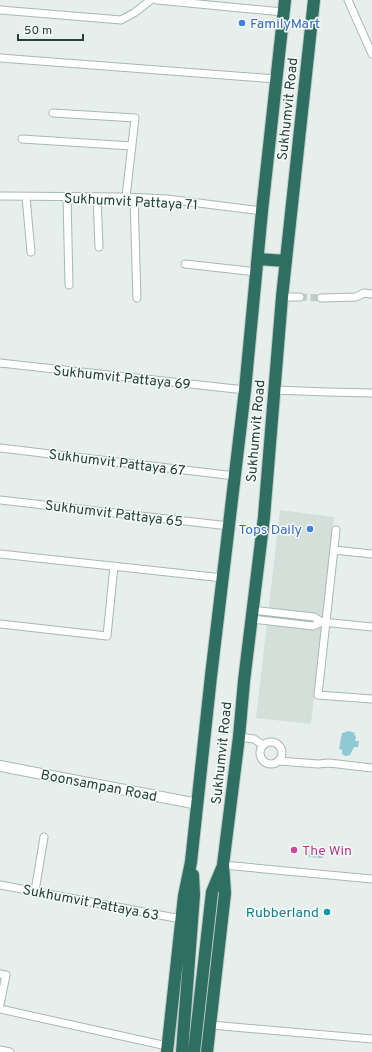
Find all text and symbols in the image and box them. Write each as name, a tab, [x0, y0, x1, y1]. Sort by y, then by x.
scale bar	[18, 16, 83, 42]
place label: FamilyMart	[250, 16, 320, 33]
marker: FamilyMart	[237, 18, 247, 28]
text: 50 m	[24, 23, 52, 39]
street label: Sukhumvit Road	[275, 57, 302, 161]
street label: Sukhumvit Pattaya 71	[64, 191, 198, 214]
street label: Sukhumvit Pattaya 69	[52, 363, 191, 394]
street label: Sukhumvit Road	[244, 379, 269, 483]
street label: Sukhumvit Pattaya 67	[48, 447, 186, 480]
street label: Sukhumvit Pattaya 65	[44, 498, 184, 531]
place label: Tops Daily	[238, 522, 302, 539]
marker: Tops Daily	[305, 524, 315, 534]
street label: Sukhumvit Road	[209, 701, 236, 805]
street label: Boonsampan Road	[39, 767, 158, 806]
place label: The Win	[302, 843, 352, 860]
marker: The Win	[289, 845, 299, 855]
street label: Sukhumvit Pattaya 63	[21, 882, 160, 925]
place label: Rubberland	[246, 905, 319, 922]
marker: Rubberland	[322, 907, 332, 917]

